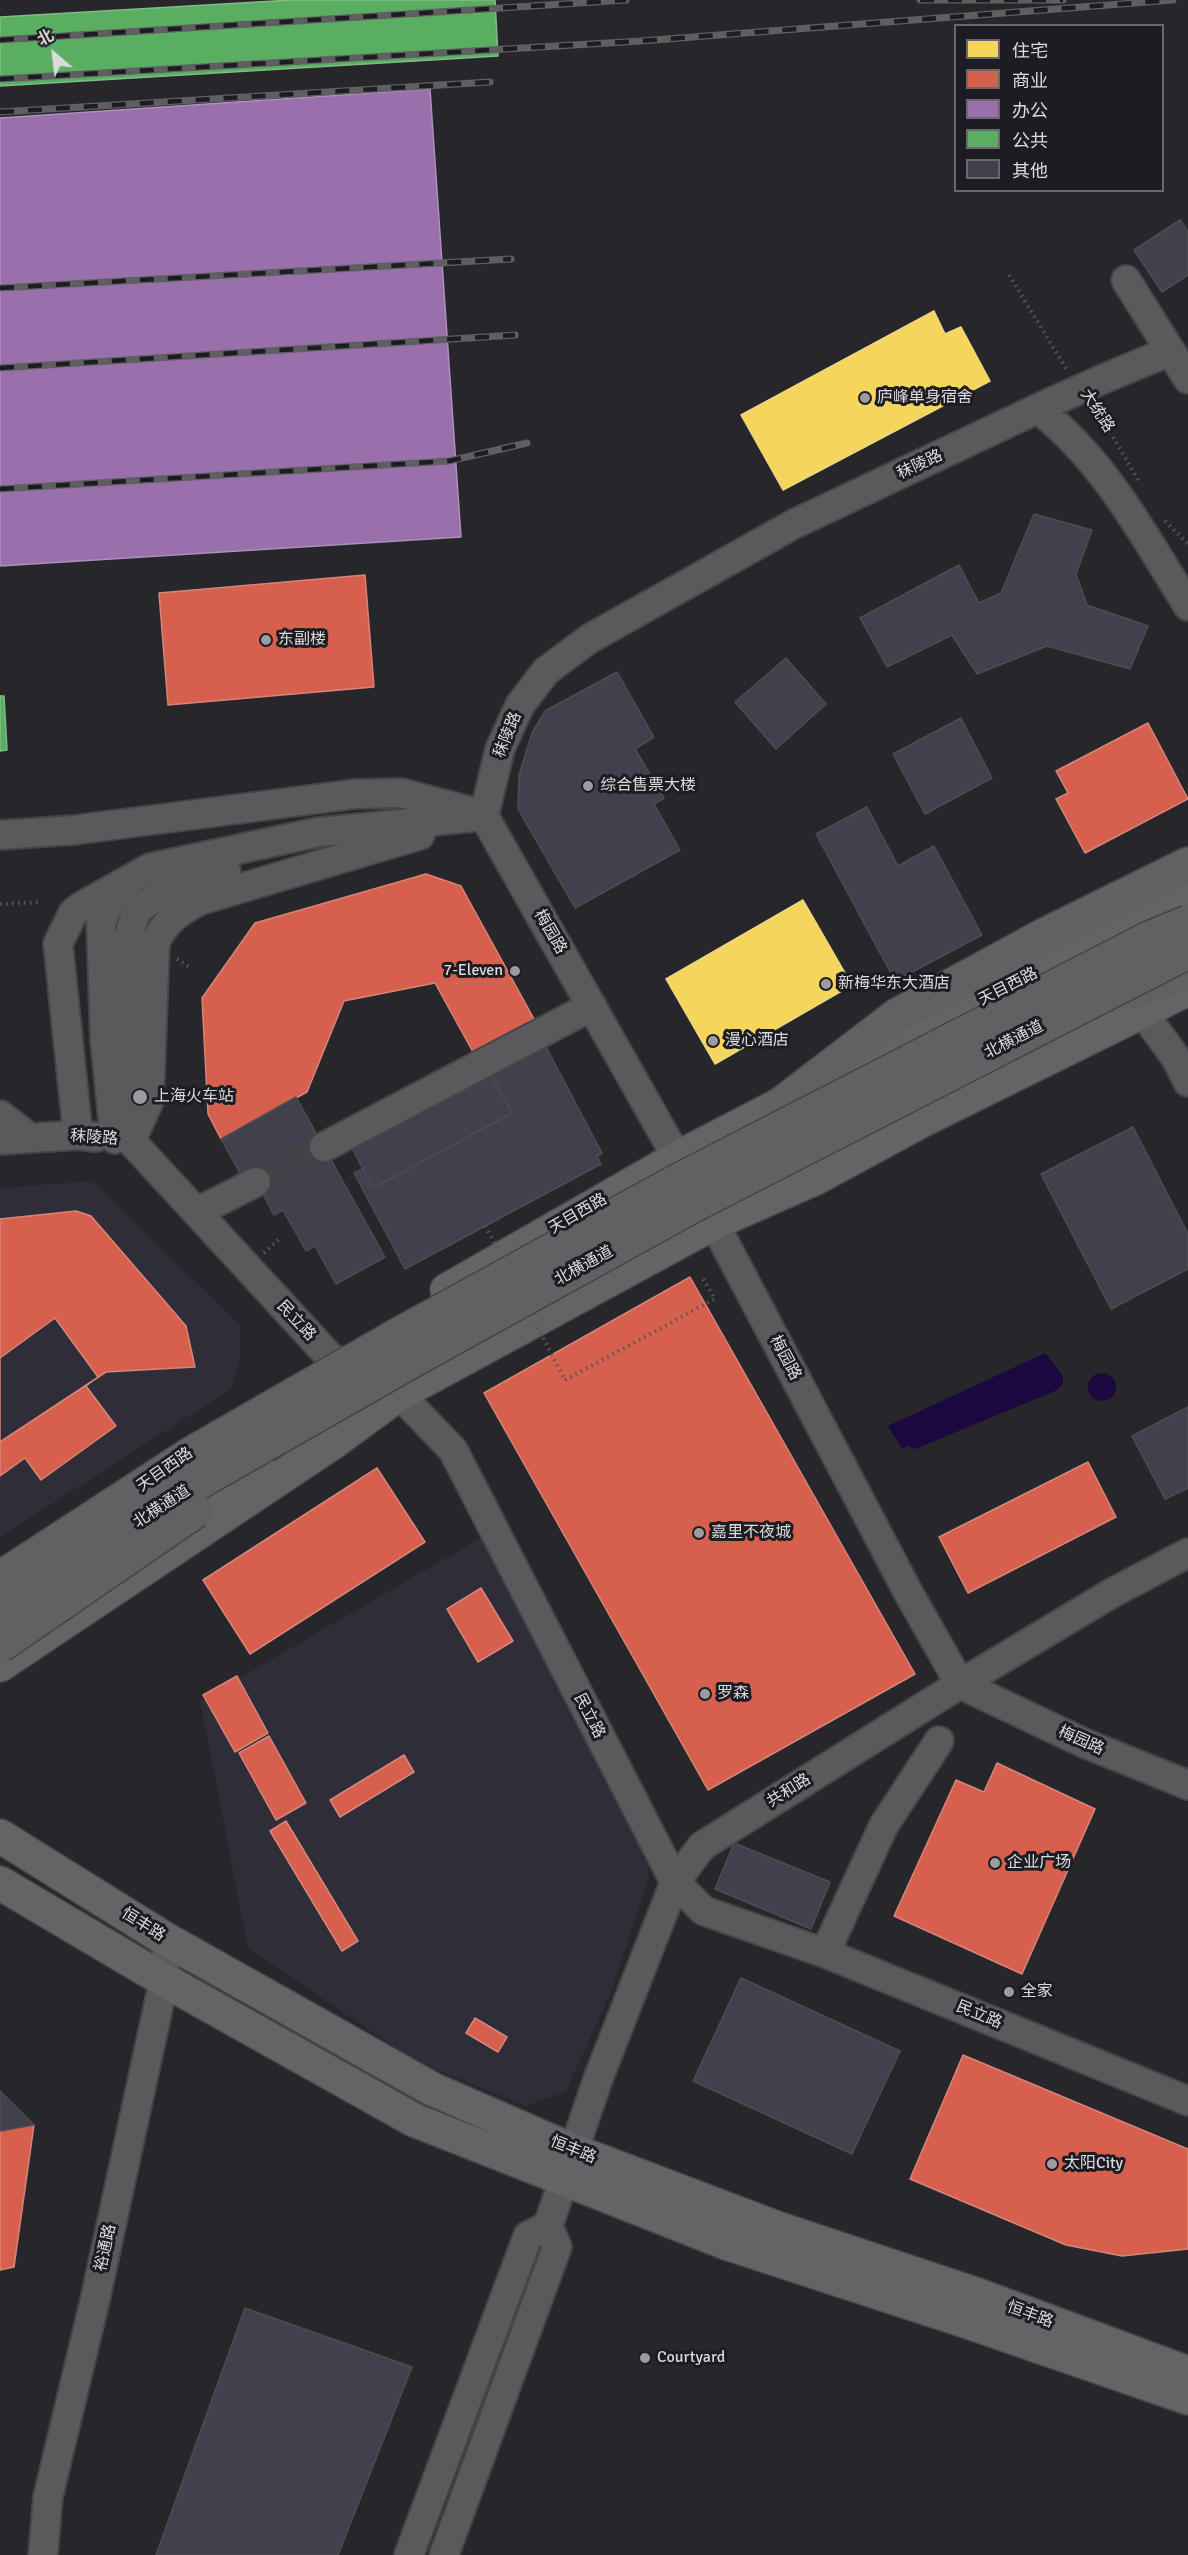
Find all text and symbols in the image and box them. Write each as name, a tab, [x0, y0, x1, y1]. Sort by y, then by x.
north arrow	[24, 24, 84, 84]
legend	[954, 24, 1164, 192]
text: 北	[34, 26, 57, 51]
text: 住宅	[1012, 40, 1048, 62]
text: 商业	[1012, 70, 1048, 92]
text: 办公	[1012, 100, 1048, 122]
text: 公共	[1012, 130, 1048, 152]
text: 其他	[1012, 160, 1048, 182]
street label: 大统路	[1076, 386, 1118, 436]
place label: 庐峰单身宿舍	[877, 388, 973, 408]
marker: 庐峰单身宿舍	[858, 391, 872, 405]
street label: 秣陵路	[894, 446, 946, 484]
place label: 东副楼	[278, 630, 326, 650]
marker: 东副楼	[259, 633, 273, 647]
street label: 秣陵路	[490, 709, 526, 761]
place label: 综合售票大楼	[600, 776, 696, 796]
marker: 综合售票大楼	[581, 779, 595, 793]
street label: 梅园路	[530, 906, 570, 958]
place label: 7-Eleven	[444, 961, 503, 981]
marker: 7-Eleven	[508, 964, 522, 978]
street label: 天目西路	[975, 964, 1041, 1010]
place label: 新梅华东大酒店	[838, 974, 950, 994]
marker: 新梅华东大酒店	[819, 977, 833, 991]
street label: 北横通道	[981, 1017, 1047, 1063]
place label: 漫心酒店	[725, 1031, 789, 1051]
marker: 漫心酒店	[706, 1034, 720, 1048]
place label: 上海火车站	[154, 1087, 234, 1107]
marker: 上海火车站	[131, 1088, 149, 1106]
street label: 秣陵路	[69, 1127, 119, 1149]
street label: 天目西路	[545, 1190, 611, 1238]
street label: 北横通道	[551, 1242, 617, 1290]
street label: 民立路	[273, 1297, 319, 1345]
street label: 梅园路	[765, 1332, 805, 1384]
street label: 天目西路	[133, 1444, 197, 1496]
street label: 北横通道	[130, 1482, 194, 1532]
place label: 嘉里不夜城	[711, 1523, 791, 1543]
marker: 嘉里不夜城	[692, 1526, 706, 1540]
place label: 罗森	[717, 1684, 749, 1704]
marker: 罗森	[698, 1687, 712, 1701]
street label: 民立路	[570, 1690, 608, 1742]
street label: 梅园路	[1055, 1722, 1107, 1760]
street label: 共和路	[764, 1770, 814, 1812]
place label: 企业广场	[1007, 1853, 1071, 1873]
marker: 企业广场	[988, 1856, 1002, 1870]
street label: 恒丰路	[118, 1904, 168, 1946]
place label: 全家	[1021, 1982, 1053, 2002]
marker: 全家	[1002, 1985, 1016, 1999]
street label: 民立路	[953, 1997, 1005, 2033]
street label: 恒丰路	[547, 2132, 599, 2168]
place label: 太阳City	[1064, 2154, 1123, 2174]
marker: 太阳City	[1045, 2157, 1059, 2171]
street label: 裕通路	[92, 2223, 120, 2273]
street label: 恒丰路	[1004, 2298, 1056, 2332]
place label: Courtyard	[657, 2348, 725, 2368]
marker: Courtyard	[638, 2351, 652, 2365]

